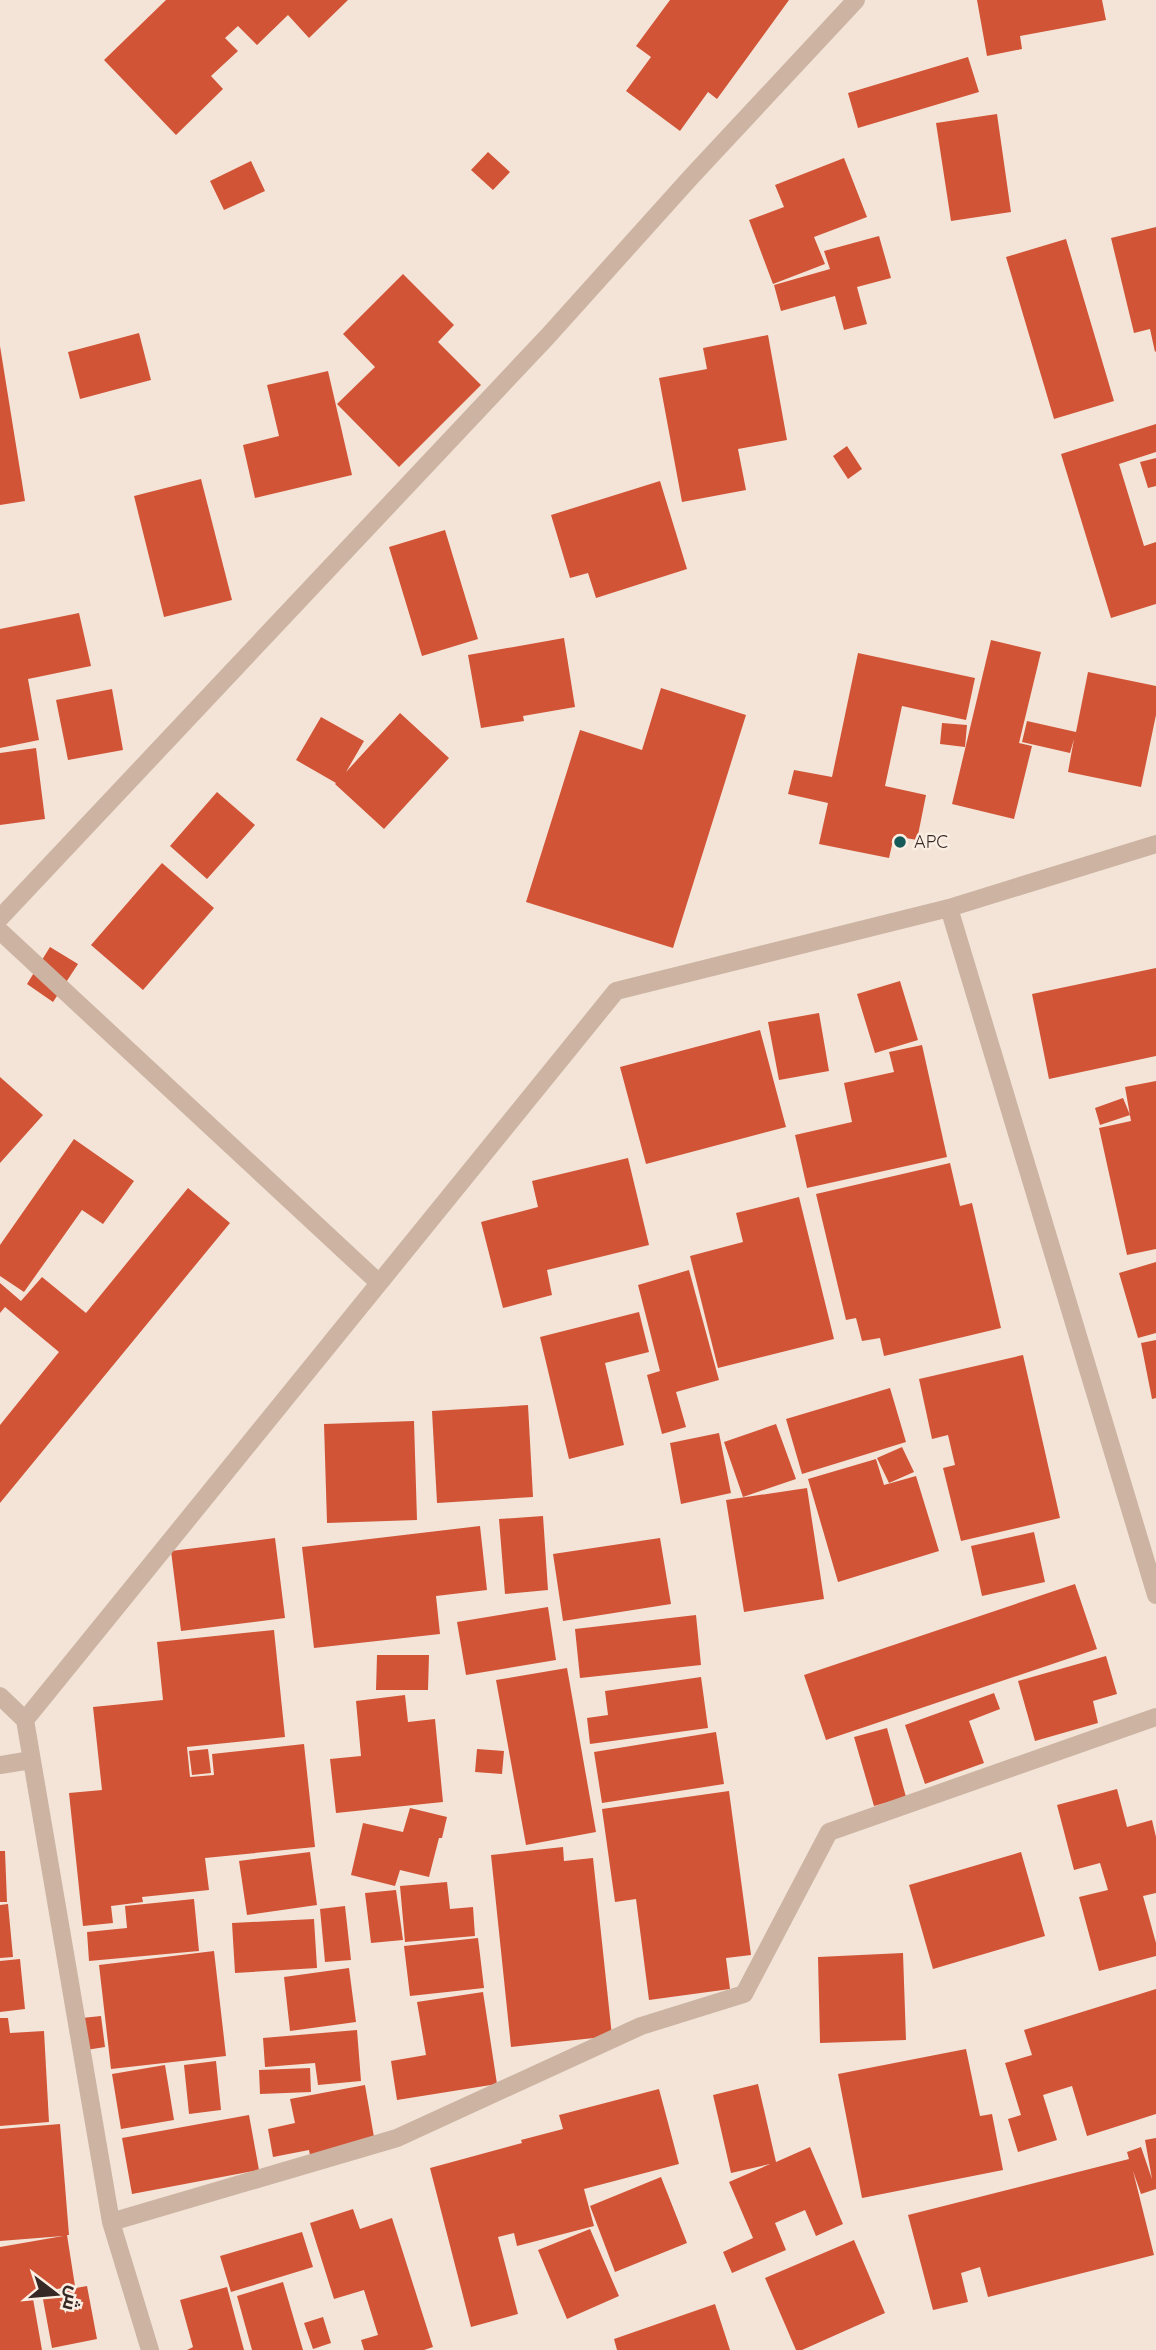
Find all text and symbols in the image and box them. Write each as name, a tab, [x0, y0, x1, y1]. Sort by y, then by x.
place label: APC	[914, 830, 948, 853]
marker: APC	[892, 834, 908, 850]
north arrow	[21, 2259, 91, 2329]
text: ش	[57, 2284, 87, 2314]

